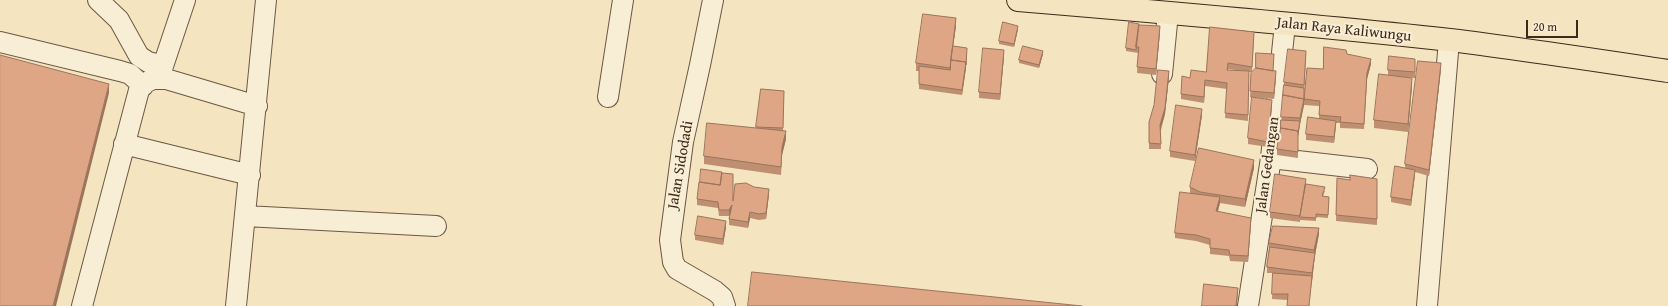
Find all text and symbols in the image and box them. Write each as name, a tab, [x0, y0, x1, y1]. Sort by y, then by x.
scale bar	[1528, 12, 1580, 38]
street label: Jalan Raya Kaliwungu	[1276, 14, 1412, 46]
text: 20 m	[1533, 18, 1557, 35]
street label: Jalan Gedangan	[1252, 116, 1284, 214]
street label: Jalan Sidodadi	[664, 119, 698, 211]

